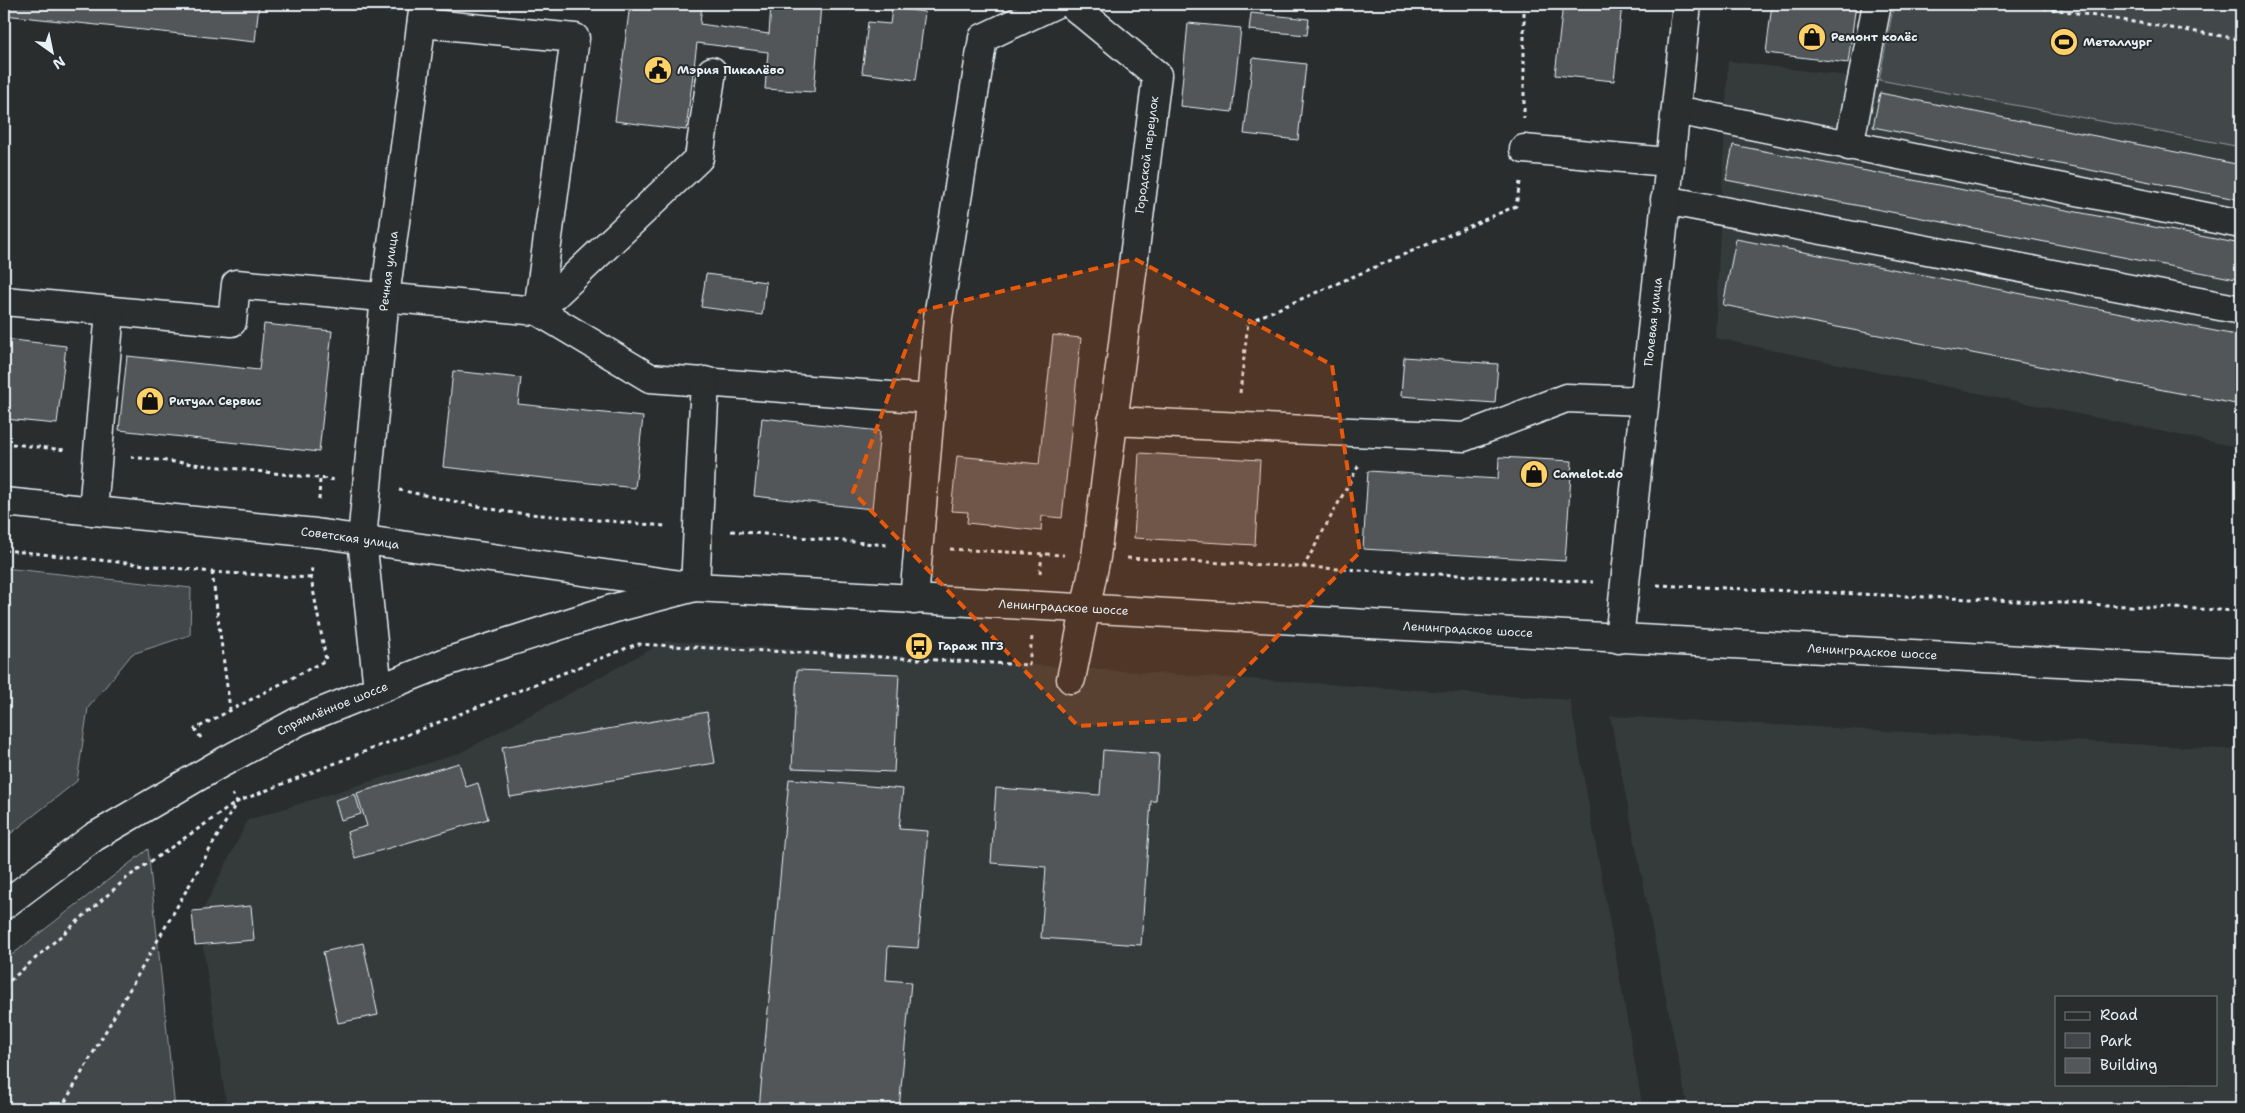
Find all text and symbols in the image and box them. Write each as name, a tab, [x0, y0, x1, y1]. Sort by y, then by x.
shop icon: Ремонт колёс	[1797, 22, 1827, 52]
sports icon: Металлург	[2049, 27, 2079, 57]
north arrow	[28, 28, 78, 78]
place label: Ремонт колёс	[1831, 29, 1918, 45]
place label: Металлург	[2083, 34, 2153, 50]
text: N	[50, 52, 69, 73]
public building icon: Мэрия Пикалёво	[643, 55, 673, 85]
place label: Мэрия Пикалёво	[677, 62, 785, 78]
street label: Городской переулок	[1132, 94, 1162, 214]
street label: Речная улица	[376, 230, 402, 312]
street label: Полевая улица	[1640, 276, 1666, 367]
shop icon: Ритуал Сервис	[135, 386, 165, 416]
place label: Ритуал Сервис	[169, 393, 261, 409]
shop icon: Camelot.do	[1519, 459, 1549, 489]
place label: Camelot.do	[1553, 466, 1623, 482]
street label: Советская улица	[300, 524, 401, 553]
street label: Ленинградское шоссе	[998, 596, 1129, 619]
street label: Ленинградское шоссе	[1403, 618, 1534, 641]
bus stop icon: Гараж ПГЗ	[904, 631, 934, 661]
place label: Гараж ПГЗ	[938, 638, 1004, 654]
street label: Ленинградское шоссе	[1807, 640, 1938, 663]
street label: Спрямлённое шоссе	[274, 678, 390, 739]
legend	[2055, 996, 2218, 1086]
text: Road	[2100, 1005, 2138, 1025]
text: Park	[2100, 1031, 2132, 1051]
text: Building	[2100, 1055, 2157, 1075]

